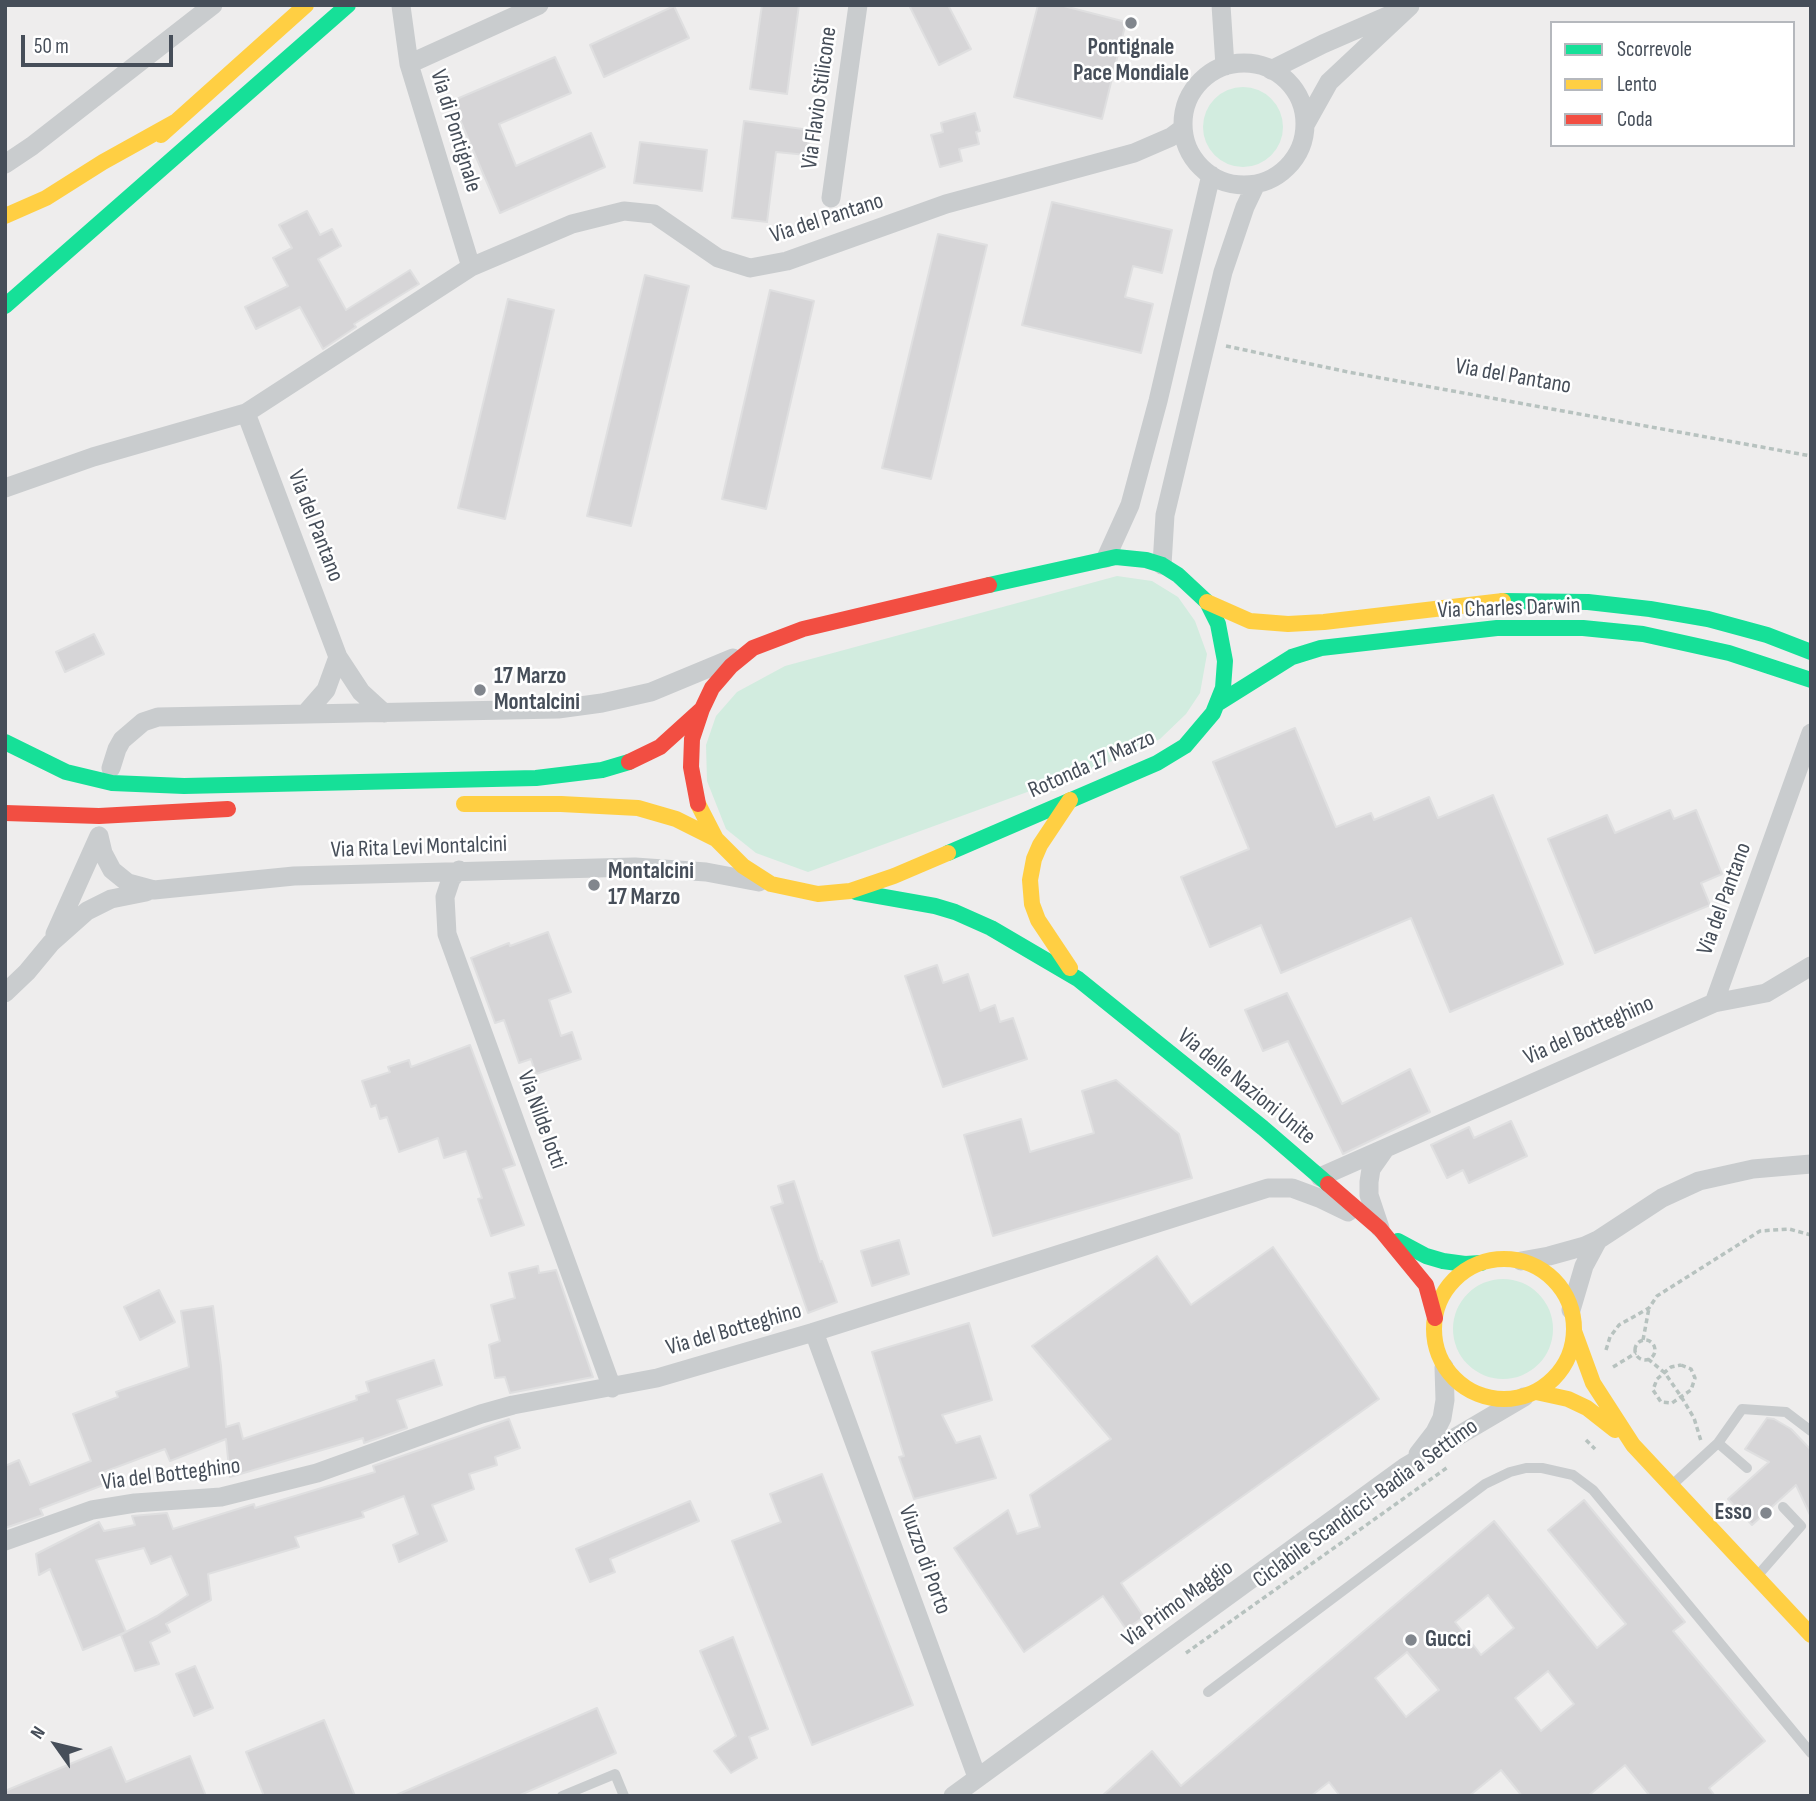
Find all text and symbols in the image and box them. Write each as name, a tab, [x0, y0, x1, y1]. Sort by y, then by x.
marker: Pontignale Pace Mondiale	[1123, 15, 1139, 31]
scale bar	[24, 21, 177, 65]
legend	[1550, 21, 1795, 147]
street label: Via Flavio Stilicone	[796, 25, 844, 171]
text: 50 m	[34, 34, 69, 59]
place label: Pontignale Pace Mondiale	[1073, 34, 1189, 88]
text: Scorrevole	[1617, 37, 1692, 62]
street label: Via di Pontignale	[423, 66, 487, 196]
text: Lento	[1617, 72, 1657, 97]
text: Coda	[1617, 107, 1653, 132]
street label: Via del Pantano	[767, 188, 887, 250]
street label: Via del Pantano	[1453, 353, 1573, 401]
street label: Via del Pantano	[281, 466, 349, 586]
street label: Via Charles Darwin	[1437, 593, 1581, 625]
place label: 17 Marzo Montalcini	[494, 663, 580, 717]
marker: 17 Marzo Montalcini	[472, 682, 488, 698]
street label: Rotonda 17 Marzo	[1024, 725, 1160, 805]
street label: Via Rita Levi Montalcini	[330, 831, 508, 865]
street label: Via del Pantano	[1692, 839, 1758, 959]
place label: Montalcini 17 Marzo	[608, 858, 694, 912]
marker: Montalcini 17 Marzo	[586, 877, 602, 893]
street label: Via del Botteghino	[1520, 990, 1658, 1072]
street label: Via delle Nazioni Unite	[1171, 1023, 1321, 1151]
street label: Via Nilde Iotti	[511, 1067, 571, 1173]
street label: Via del Botteghino	[663, 1298, 805, 1362]
street label: Ciclabile Scandicci-Badia a Settimo	[1248, 1413, 1484, 1595]
street label: Via del Botteghino	[100, 1453, 242, 1497]
place label: Esso	[1715, 1499, 1752, 1527]
street label: Viuzzo di Porto	[892, 1502, 956, 1618]
marker: Esso	[1758, 1505, 1774, 1521]
street label: Via Primo Maggio	[1117, 1555, 1239, 1653]
place label: Gucci	[1425, 1626, 1471, 1654]
marker: Gucci	[1403, 1632, 1419, 1648]
north arrow	[21, 1710, 91, 1780]
text: N	[26, 1722, 51, 1744]

